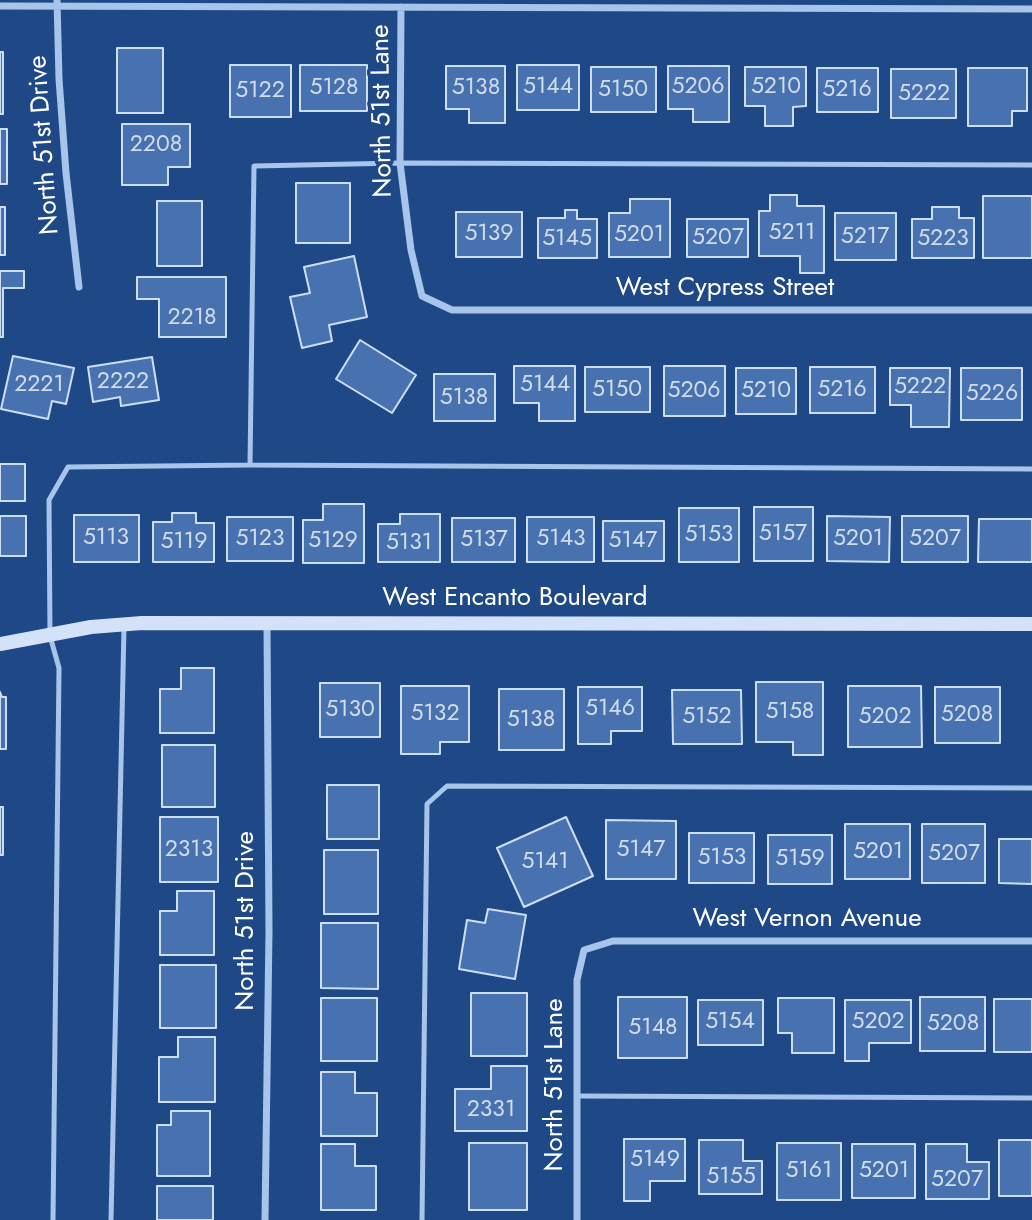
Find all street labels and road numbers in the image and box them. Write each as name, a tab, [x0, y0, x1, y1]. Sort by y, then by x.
street label: North 51st Lane	[366, 24, 400, 198]
street label: North 51st Drive	[23, 54, 67, 236]
street label: West Cypress Street	[616, 273, 834, 305]
street label: West Encanto Boulevard	[382, 583, 648, 615]
street label: North 51st Drive	[231, 831, 263, 1011]
street label: West Vernon Avenue	[692, 904, 922, 936]
street label: North 51st Lane	[540, 998, 572, 1172]

